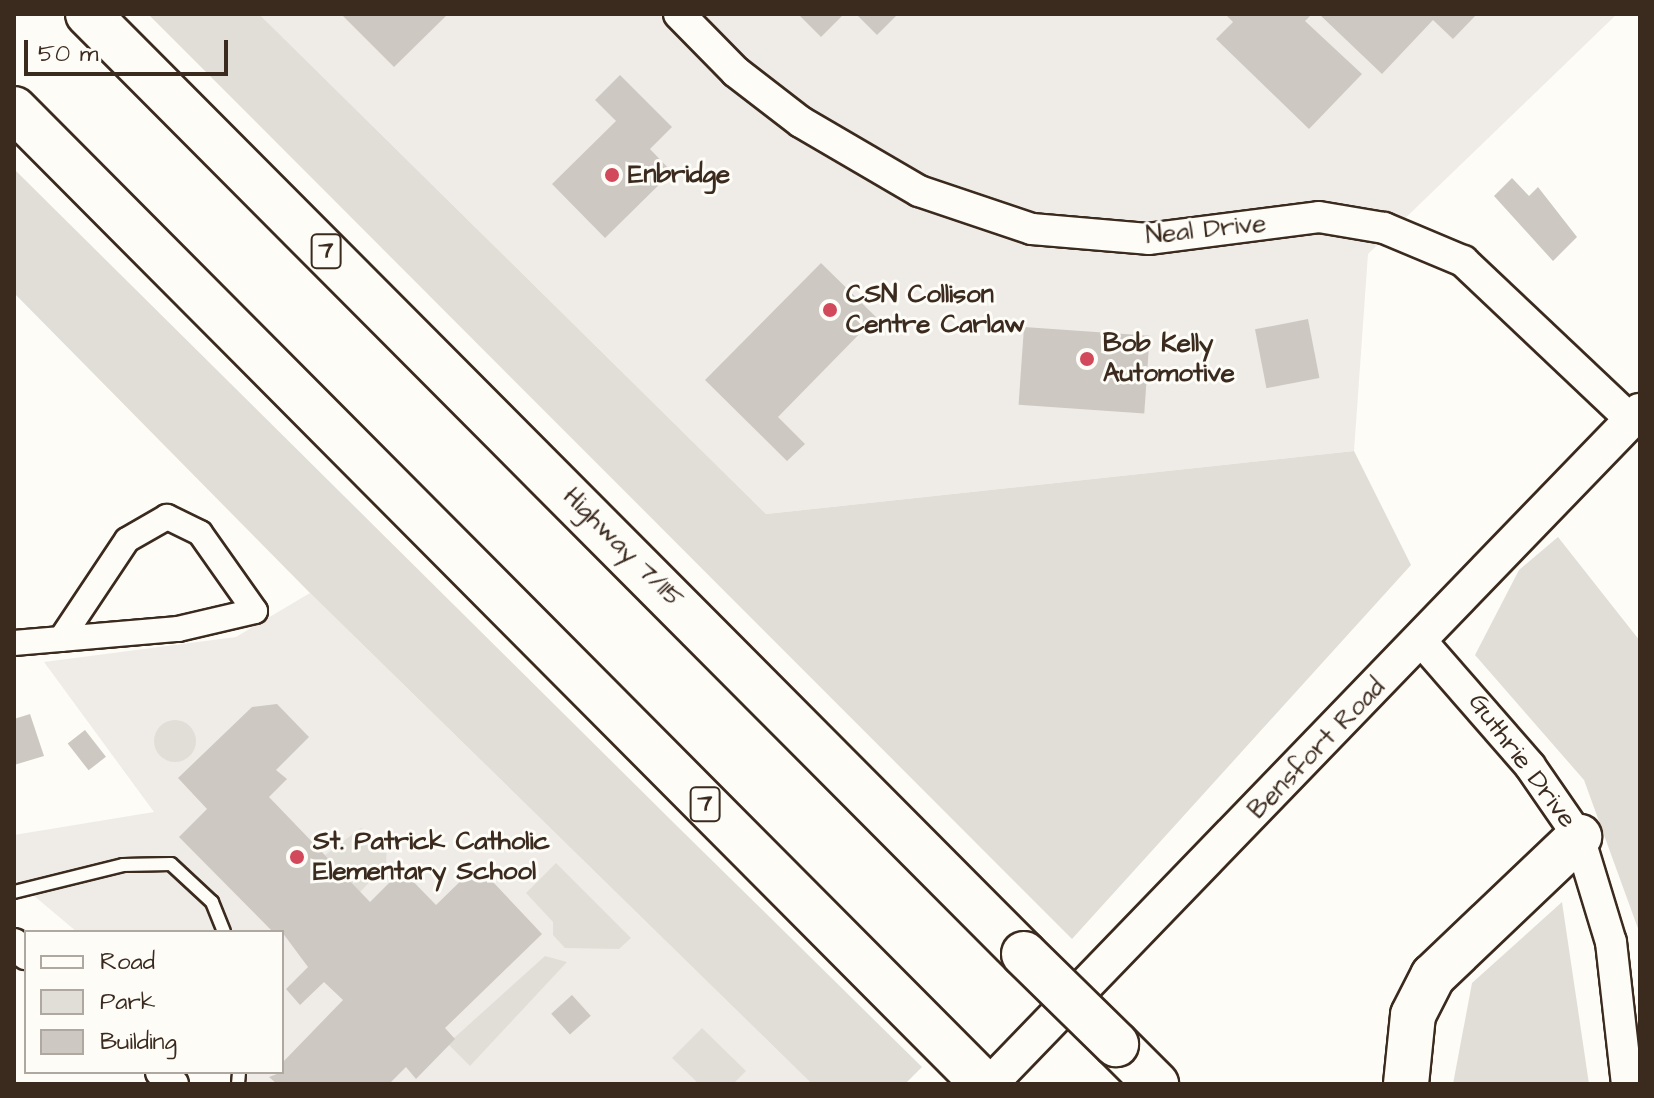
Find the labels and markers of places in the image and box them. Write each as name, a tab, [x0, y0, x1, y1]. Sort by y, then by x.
place label: Enbridge	[628, 159, 730, 191]
marker: Enbridge	[603, 166, 621, 184]
place label: CSN Collison Centre Carlaw	[846, 279, 1025, 340]
marker: CSN Collison Centre Carlaw	[821, 301, 839, 319]
place label: Bob Kelly Automotive	[1103, 328, 1235, 390]
marker: Bob Kelly Automotive	[1078, 350, 1096, 368]
place label: St. Patrick Catholic Elementary School	[313, 826, 550, 888]
marker: St. Patrick Catholic Elementary School	[288, 848, 306, 866]

